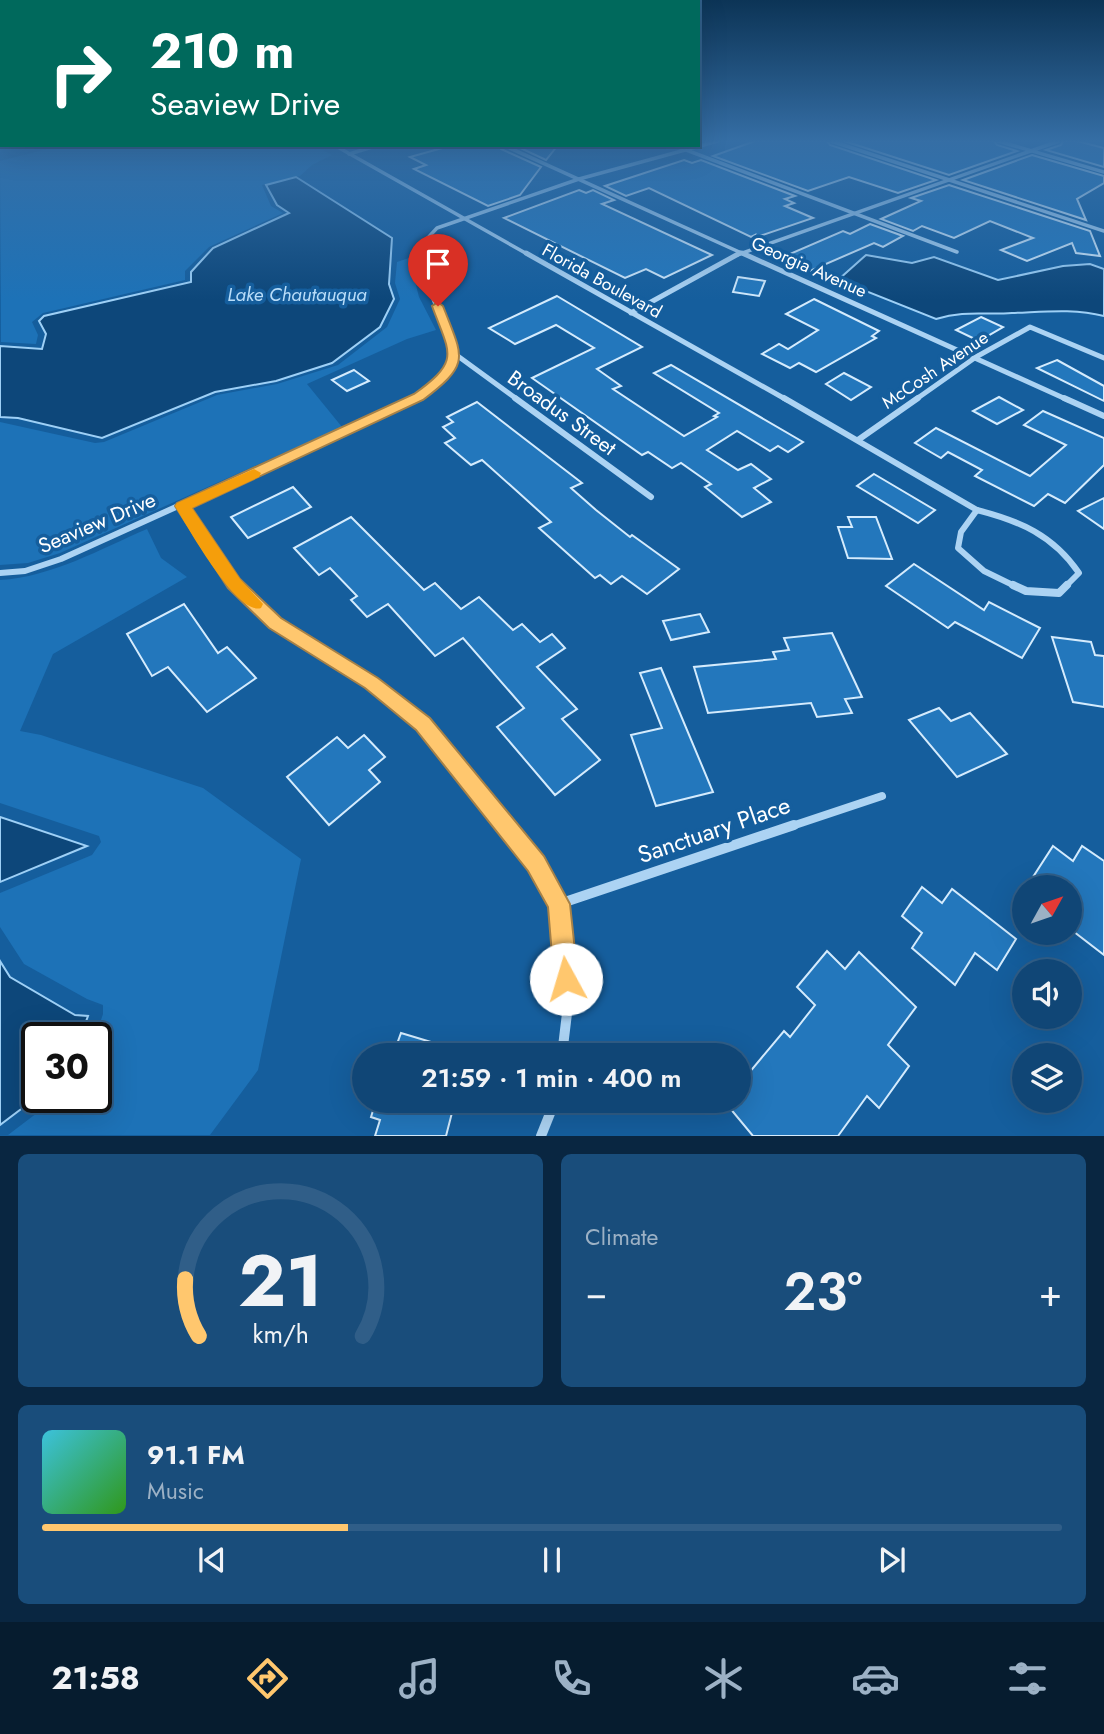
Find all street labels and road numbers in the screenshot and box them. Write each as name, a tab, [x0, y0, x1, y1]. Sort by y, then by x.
street label: Georgia Avenue	[747, 230, 871, 304]
street label: Florida Boulevard	[537, 237, 667, 325]
street label: McCosh Avenue	[877, 325, 993, 415]
street label: Broadus Street	[501, 363, 623, 463]
street label: Seaview Drive	[34, 485, 160, 561]
street label: Sanctuary Place	[633, 787, 795, 872]

